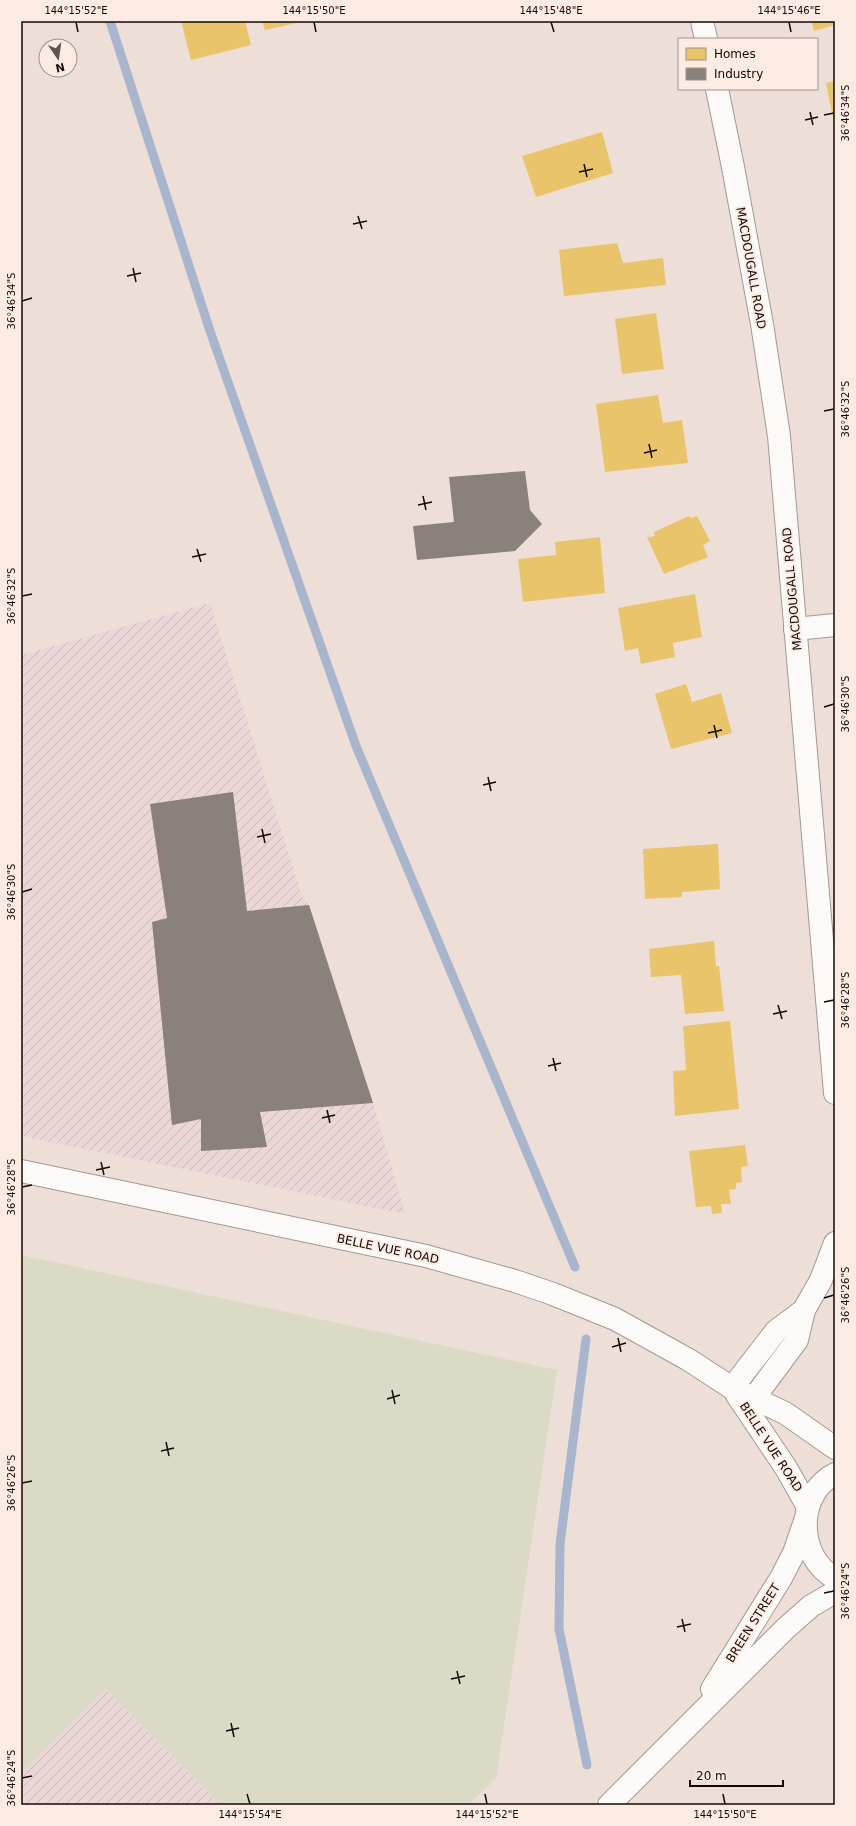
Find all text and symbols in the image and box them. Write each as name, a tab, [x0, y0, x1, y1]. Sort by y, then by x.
text: 144°15'52"E	[44, 5, 108, 16]
text: 144°15'50"E	[282, 5, 346, 16]
text: 144°15'48"E	[519, 5, 583, 16]
text: 144°15'46"E	[757, 5, 821, 16]
north arrow	[38, 38, 78, 78]
legend	[678, 38, 818, 90]
text: Homes	[714, 47, 756, 61]
text: N	[54, 60, 66, 75]
text: Industry	[714, 67, 763, 81]
text: 36°46'34"S	[840, 85, 851, 141]
street label: MACDOUGALL ROAD	[733, 206, 769, 330]
text: 36°46'34"S	[6, 273, 17, 329]
text: 36°46'32"S	[840, 381, 851, 437]
street label: MACDOUGALL ROAD	[780, 527, 804, 651]
text: 36°46'32"S	[6, 568, 17, 624]
text: 36°46'30"S	[840, 676, 851, 732]
text: 36°46'30"S	[6, 864, 17, 920]
text: 36°46'28"S	[840, 972, 851, 1028]
text: 36°46'28"S	[6, 1159, 17, 1215]
street label: BELLE VUE ROAD	[336, 1231, 440, 1267]
text: 36°46'26"S	[840, 1267, 851, 1323]
street label: BELLE VUE ROAD	[737, 1400, 805, 1494]
text: 36°46'26"S	[6, 1455, 17, 1511]
text: 36°46'24"S	[840, 1563, 851, 1619]
street label: BREEN STREET	[723, 1580, 783, 1665]
text: 36°46'24"S	[6, 1750, 17, 1806]
scale bar	[690, 1762, 783, 1788]
text: 20 m	[696, 1769, 727, 1783]
text: 144°15'54"E	[218, 1809, 282, 1820]
text: 144°15'52"E	[455, 1809, 519, 1820]
text: 144°15'50"E	[693, 1809, 757, 1820]

